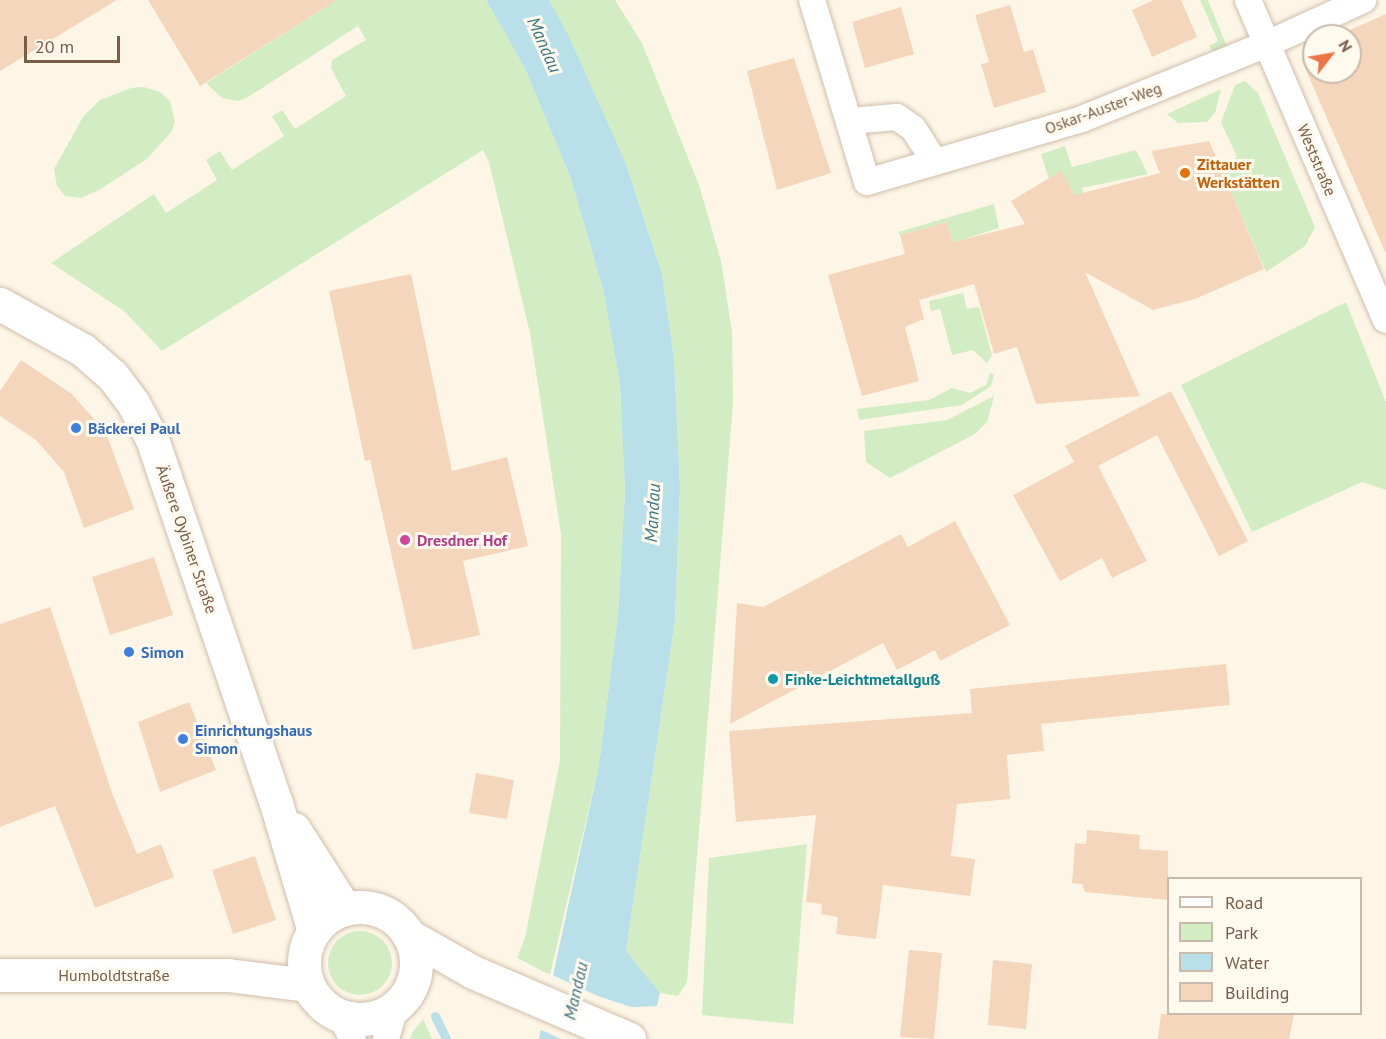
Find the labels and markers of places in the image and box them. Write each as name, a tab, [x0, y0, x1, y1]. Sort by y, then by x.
place label: Zittauer Werkstätten	[1197, 154, 1280, 192]
marker: Zittauer Werkstätten	[1178, 166, 1192, 180]
place label: Bäckerei Paul	[88, 418, 180, 438]
marker: Bäckerei Paul	[69, 421, 83, 435]
place label: Dresdner Hof	[417, 530, 507, 550]
marker: Dresdner Hof	[398, 533, 412, 547]
place label: Simon	[141, 642, 184, 662]
marker: Simon	[122, 645, 136, 659]
place label: Finke-Leichtmetallguß	[785, 669, 940, 689]
marker: Finke-Leichtmetallguß	[766, 672, 780, 686]
place label: Einrichtungshaus Simon	[195, 720, 312, 758]
marker: Einrichtungshaus Simon	[176, 732, 190, 746]

